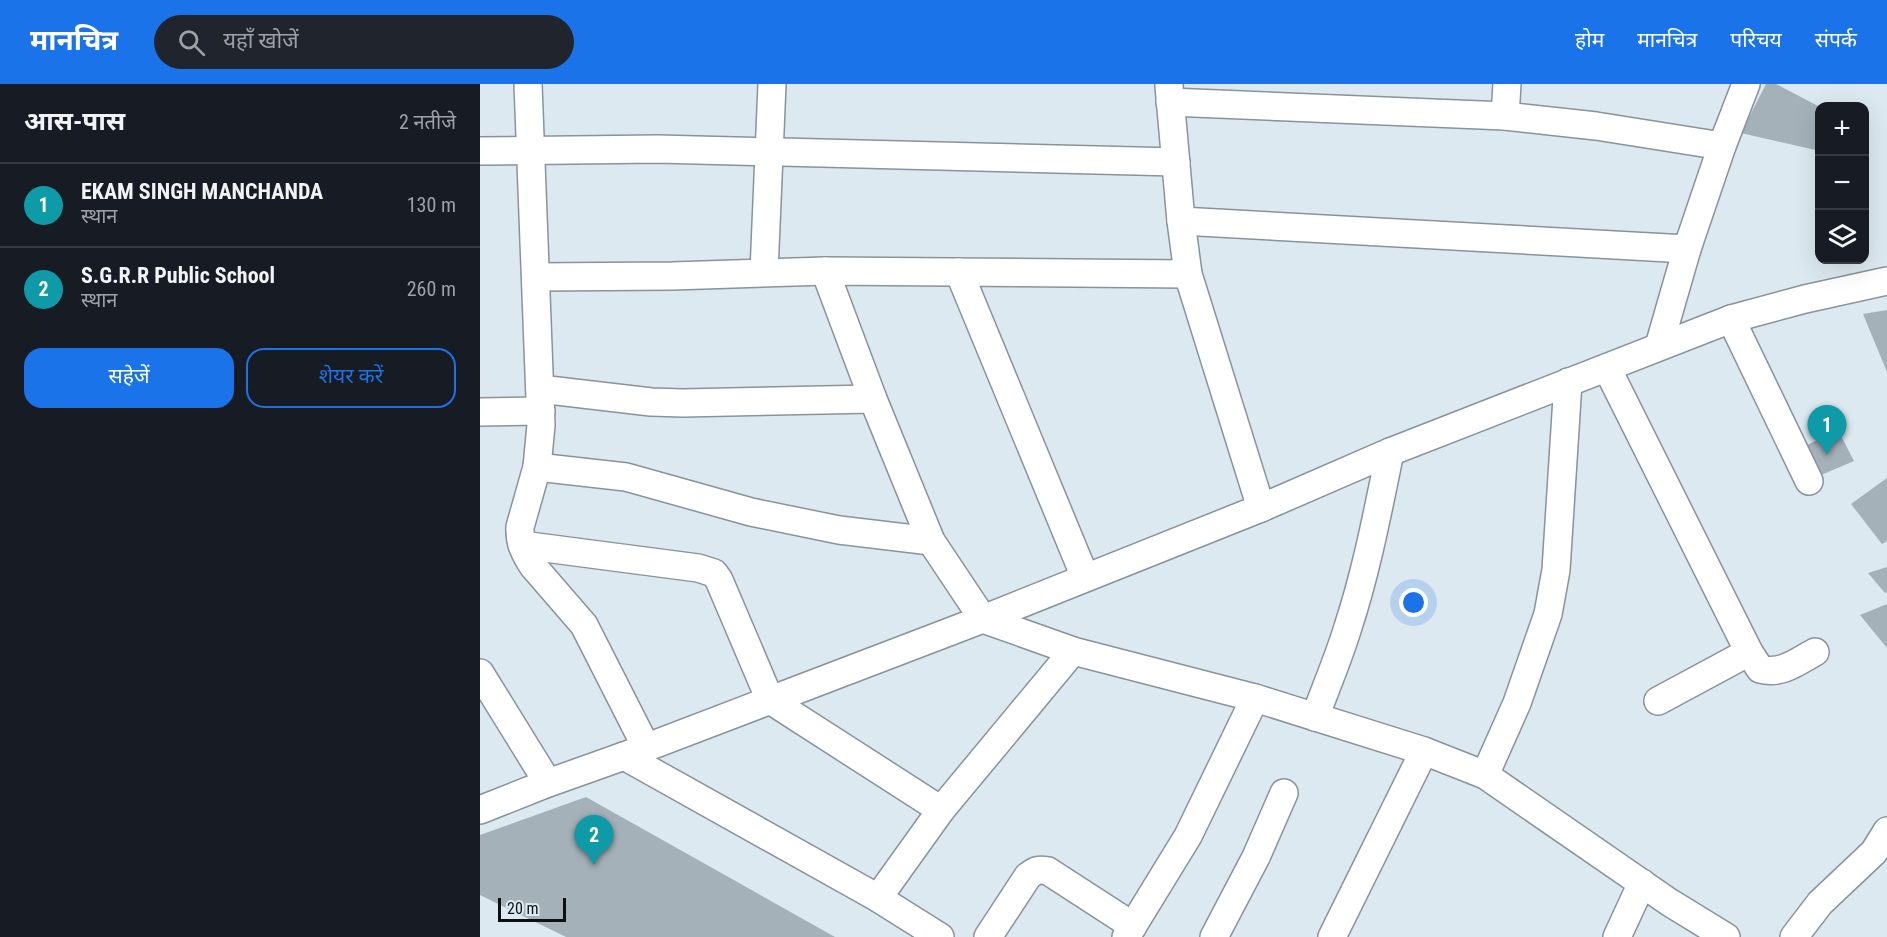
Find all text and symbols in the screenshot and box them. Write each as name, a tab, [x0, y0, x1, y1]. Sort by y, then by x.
search box	[154, 15, 574, 69]
text: मानचित्र	[30, 24, 118, 57]
icon: search	[175, 26, 208, 59]
text: यहाँ खोजें	[223, 28, 298, 53]
text: होम	[1575, 28, 1604, 52]
text: मानचित्र	[1637, 28, 1697, 52]
text: परिचय	[1730, 28, 1782, 52]
text: संपर्क	[1815, 28, 1857, 52]
map controls	[1815, 102, 1869, 264]
button: +	[1815, 102, 1869, 156]
text: आस-पास	[24, 106, 125, 136]
text: 2 नतीजे	[399, 110, 456, 134]
button: −	[1815, 156, 1869, 210]
text: EKAM SINGH MANCHANDA	[81, 179, 323, 204]
text: 1	[38, 193, 49, 217]
text: 130 m	[407, 193, 456, 217]
text: स्थान	[81, 204, 117, 228]
button: layers	[1815, 210, 1869, 264]
text: S.G.R.R Public School	[81, 263, 275, 288]
text: 2	[38, 277, 49, 301]
text: 260 m	[407, 277, 456, 301]
text: स्थान	[81, 288, 117, 312]
button: सहेजें	[24, 348, 234, 408]
button: शेयर करें	[246, 348, 456, 408]
pin: 1	[1808, 406, 1846, 455]
your location	[1399, 588, 1428, 617]
pin: 2	[574, 816, 614, 865]
scale bar	[498, 895, 566, 922]
text: 20 m	[507, 899, 539, 918]

